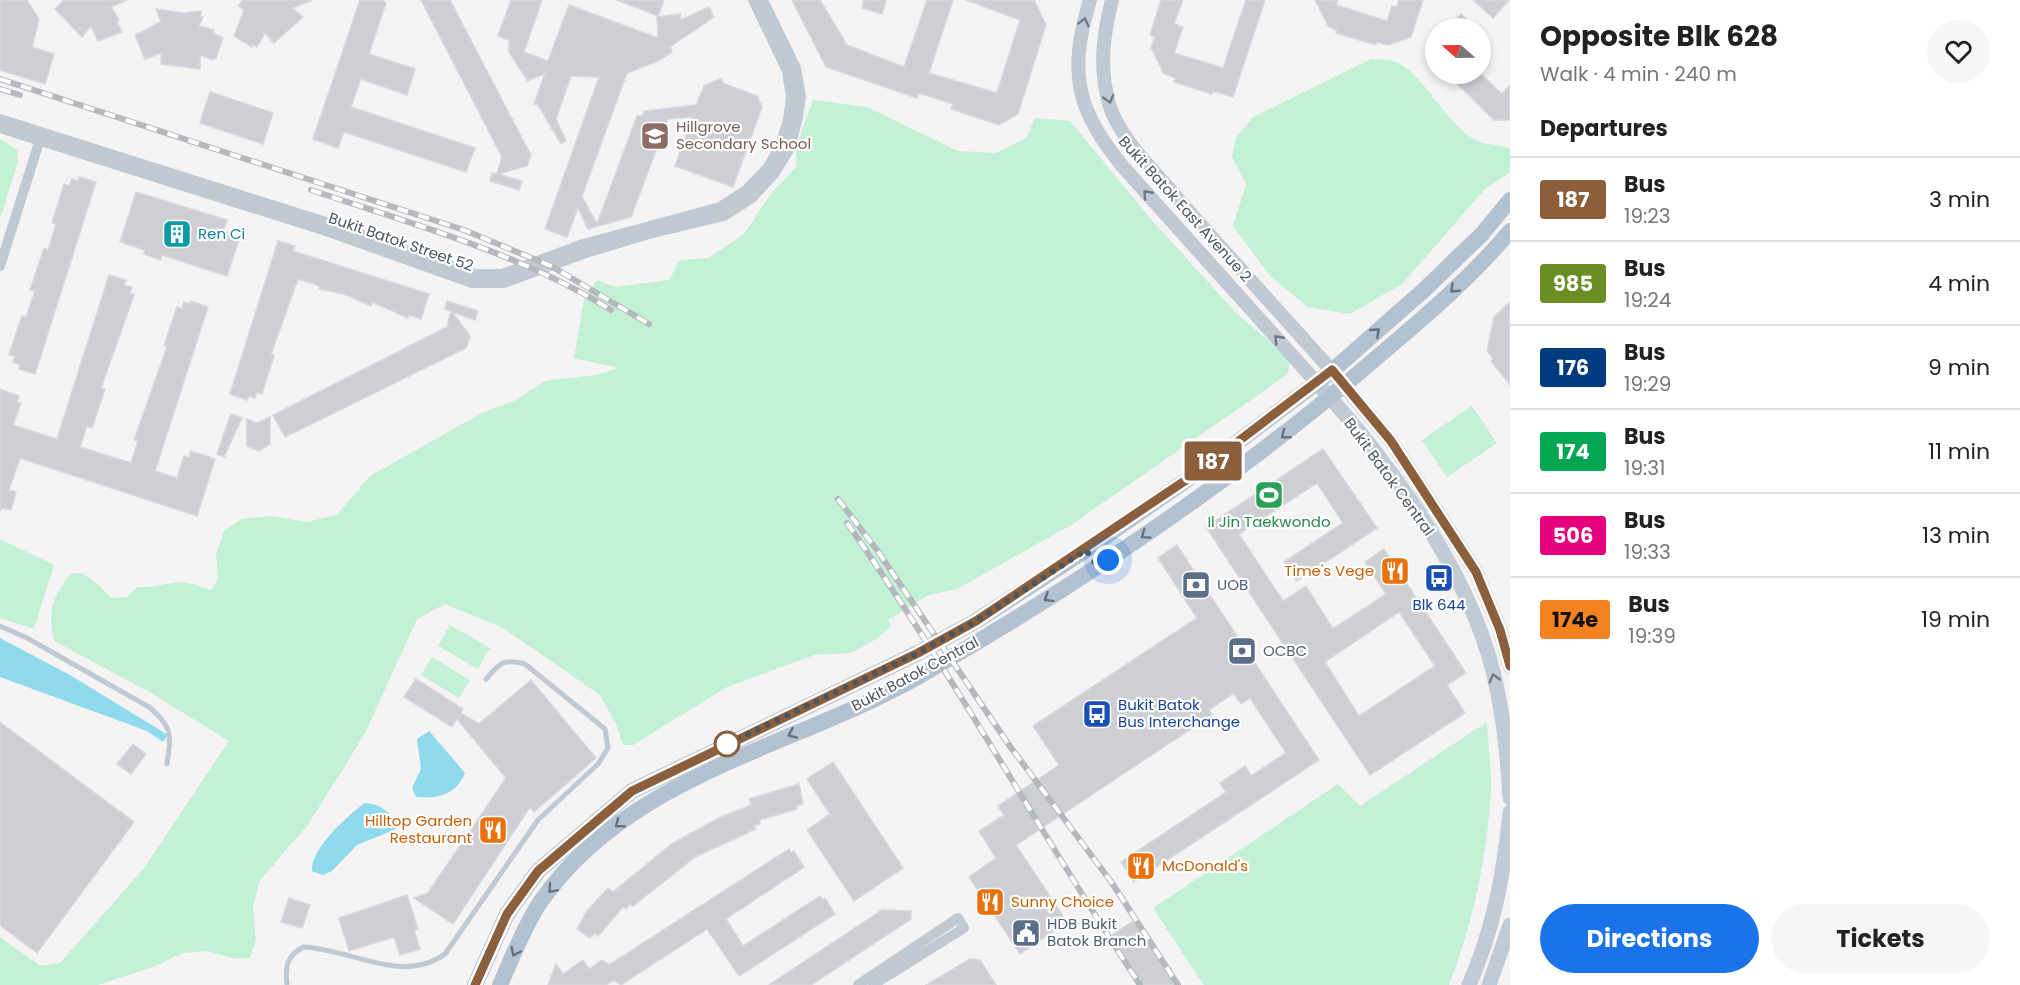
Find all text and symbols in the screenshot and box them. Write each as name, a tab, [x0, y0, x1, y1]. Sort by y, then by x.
one-way arrow	[1077, 17, 1089, 28]
text: Opposite Blk 628	[1540, 17, 1778, 56]
north arrow	[1425, 18, 1491, 84]
map controls	[1425, 18, 1491, 84]
button: heart	[1927, 20, 1990, 83]
text: Walk · 4 min · 240 m	[1540, 60, 1737, 88]
one-way arrow	[1101, 94, 1114, 104]
text: Departures	[1540, 113, 1668, 144]
place label: Hillgrove Secondary School	[676, 116, 811, 154]
school or university icon: Hillgrove Secondary School	[639, 120, 671, 152]
street label: Bukit Batok East Avenue 2	[1114, 131, 1257, 286]
text: Bus	[1624, 169, 1666, 200]
text: 3 min	[1929, 184, 1990, 215]
text: 187	[1557, 185, 1589, 214]
one-way arrow	[1143, 191, 1154, 201]
text: 19:23	[1624, 202, 1671, 230]
street label: Bukit Batok Street 52	[326, 207, 476, 276]
building icon: Ren Ci	[161, 218, 193, 250]
place label: Ren Ci	[198, 223, 245, 244]
text: Bus	[1624, 253, 1666, 284]
text: 4 min	[1928, 268, 1990, 299]
text: 985	[1553, 269, 1593, 298]
one-way arrow	[1450, 282, 1461, 293]
text: 19:24	[1624, 286, 1671, 314]
one-way arrow	[1369, 328, 1380, 339]
one-way arrow	[1274, 335, 1285, 346]
text: Bus	[1624, 337, 1666, 368]
text: 9 min	[1928, 352, 1990, 383]
text: 176	[1557, 353, 1589, 382]
text: 19:29	[1624, 370, 1671, 398]
street label: Bukit Batok Central	[1339, 413, 1439, 540]
text: Bus	[1624, 421, 1666, 452]
one-way arrow	[1281, 427, 1292, 438]
text: 11 min	[1928, 436, 1990, 467]
text: 174	[1556, 437, 1590, 466]
line badge: 187	[1178, 442, 1248, 480]
text: 187	[1197, 447, 1229, 476]
text: 19:31	[1624, 454, 1665, 482]
sports icon: Il Jin Taekwondo	[1253, 479, 1285, 511]
text: Bus	[1624, 505, 1666, 536]
place label: Il Jin Taekwondo	[1207, 511, 1331, 532]
text: 13 min	[1922, 520, 1990, 551]
text: 506	[1553, 521, 1593, 550]
one-way arrow	[1141, 528, 1152, 539]
text: 19:33	[1624, 538, 1671, 566]
your location	[1093, 545, 1123, 575]
restaurant icon: Time's Vege	[1379, 555, 1411, 587]
place label: Time's Vege	[1284, 560, 1374, 581]
bus stop icon: Blk 644	[1423, 562, 1455, 594]
bank icon: UOB	[1180, 569, 1212, 601]
place label: UOB	[1217, 574, 1248, 595]
text: Bus	[1628, 589, 1670, 620]
one-way arrow	[1044, 591, 1054, 603]
place label: Blk 644	[1412, 594, 1466, 615]
text: 19 min	[1921, 604, 1990, 635]
text: 174e	[1552, 605, 1598, 634]
text: 19:39	[1628, 622, 1676, 650]
street label: Bukit Batok Central	[848, 631, 982, 716]
bank icon: OCBC	[1226, 635, 1258, 667]
place label: OCBC	[1263, 640, 1307, 661]
one-way arrow	[1489, 673, 1501, 684]
place label: Bukit Batok Bus Interchange	[1118, 694, 1240, 732]
bus stop icon: Bukit Batok Bus Interchange	[1081, 698, 1113, 730]
one-way arrow	[787, 726, 798, 738]
unlabelled marker	[714, 731, 740, 757]
place label: Hilltop Garden Restaurant	[365, 810, 472, 848]
restaurant icon: Hilltop Garden Restaurant	[477, 814, 509, 846]
one-way arrow	[615, 816, 626, 827]
restaurant icon: McDonald's	[1125, 850, 1157, 882]
place label: McDonald's	[1162, 855, 1248, 876]
one-way arrow	[548, 882, 559, 893]
restaurant icon: Sunny Choice	[974, 886, 1006, 918]
place label: Sunny Choice	[1011, 891, 1114, 912]
button: Directions	[1540, 904, 1759, 973]
button: Tickets	[1771, 904, 1990, 973]
place label: HDB Bukit Batok Branch	[1047, 913, 1146, 951]
public building icon: HDB Bukit Batok Branch	[1010, 917, 1042, 949]
one-way arrow	[511, 945, 523, 956]

